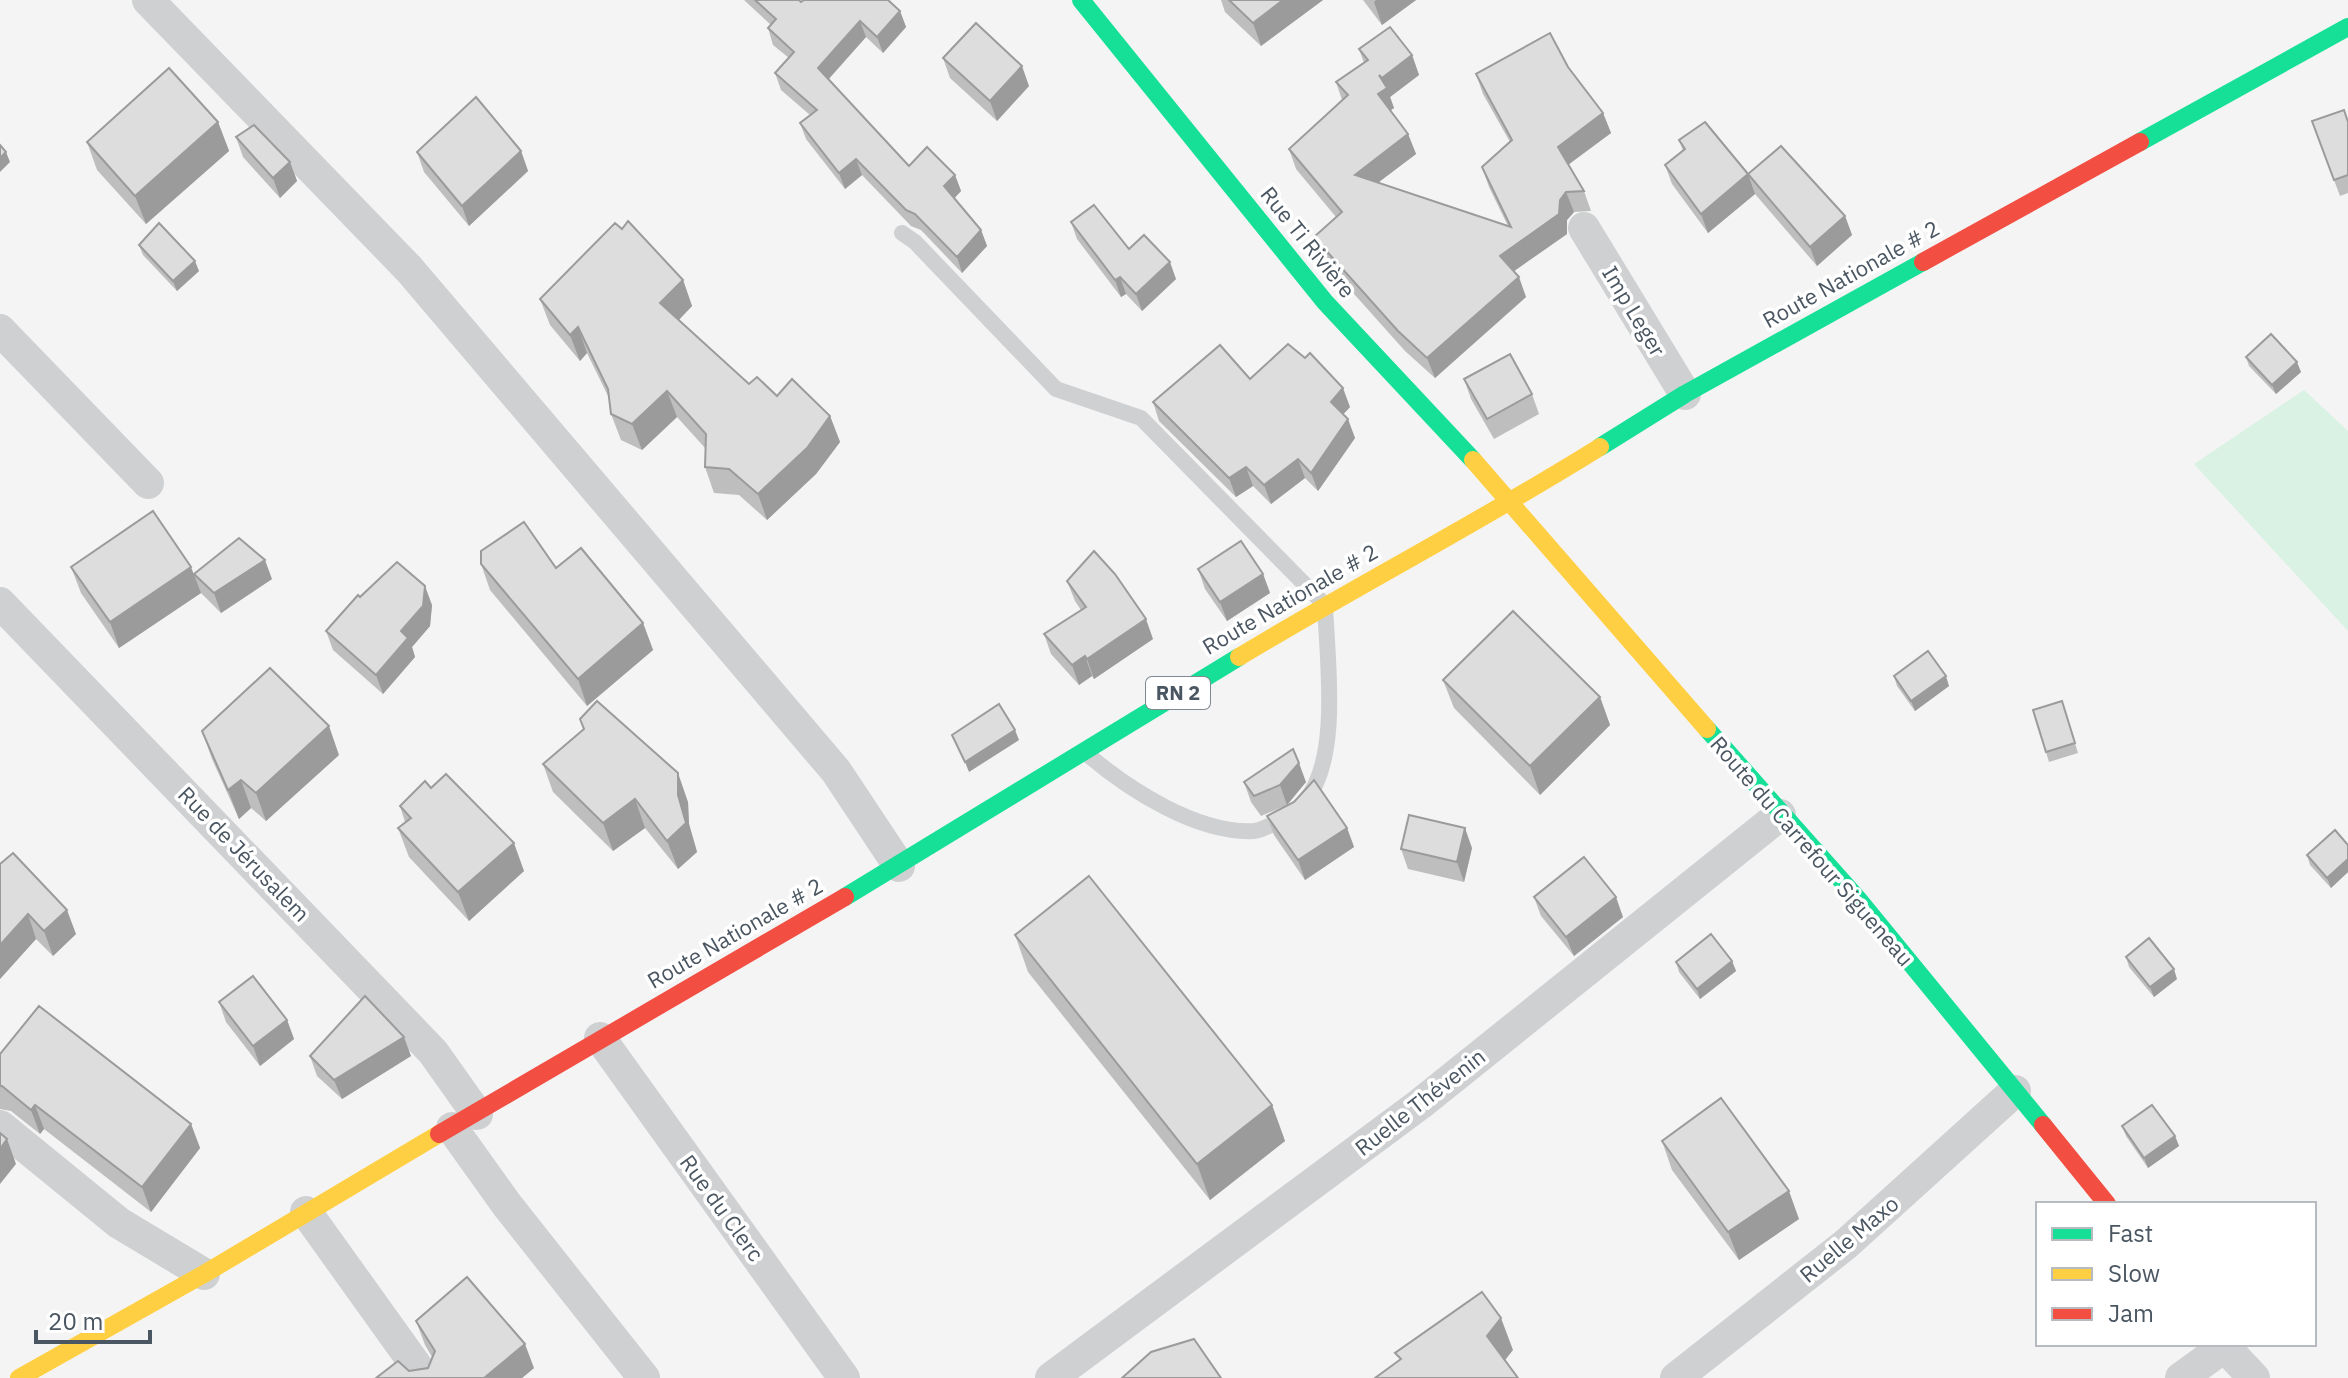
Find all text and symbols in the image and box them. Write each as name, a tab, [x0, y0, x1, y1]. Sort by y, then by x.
street label: Rue Ti Rivière	[1255, 180, 1362, 303]
street label: Route Nationale # 2	[1757, 213, 1944, 334]
street label: Imp Leger	[1596, 260, 1673, 361]
street label: Route Nationale # 2	[1197, 537, 1383, 661]
road number: RN 2	[1146, 677, 1210, 709]
street label: Route du Carrefour Sigueneau	[1704, 730, 1920, 972]
street label: Rue de Jérusalem	[172, 780, 316, 928]
street label: Route Nationale # 2	[642, 871, 828, 995]
street label: Ruelle Thévenin	[1349, 1042, 1491, 1162]
street label: Rue du Clerc	[674, 1149, 771, 1267]
street label: Ruelle Maxo	[1793, 1189, 1904, 1288]
legend	[2036, 1202, 2316, 1346]
text: Fast	[2108, 1217, 2153, 1249]
text: Slow	[2108, 1257, 2160, 1289]
scale bar	[36, 1294, 150, 1344]
text: Jam	[2108, 1297, 2154, 1329]
text: 20 m	[48, 1305, 103, 1337]

